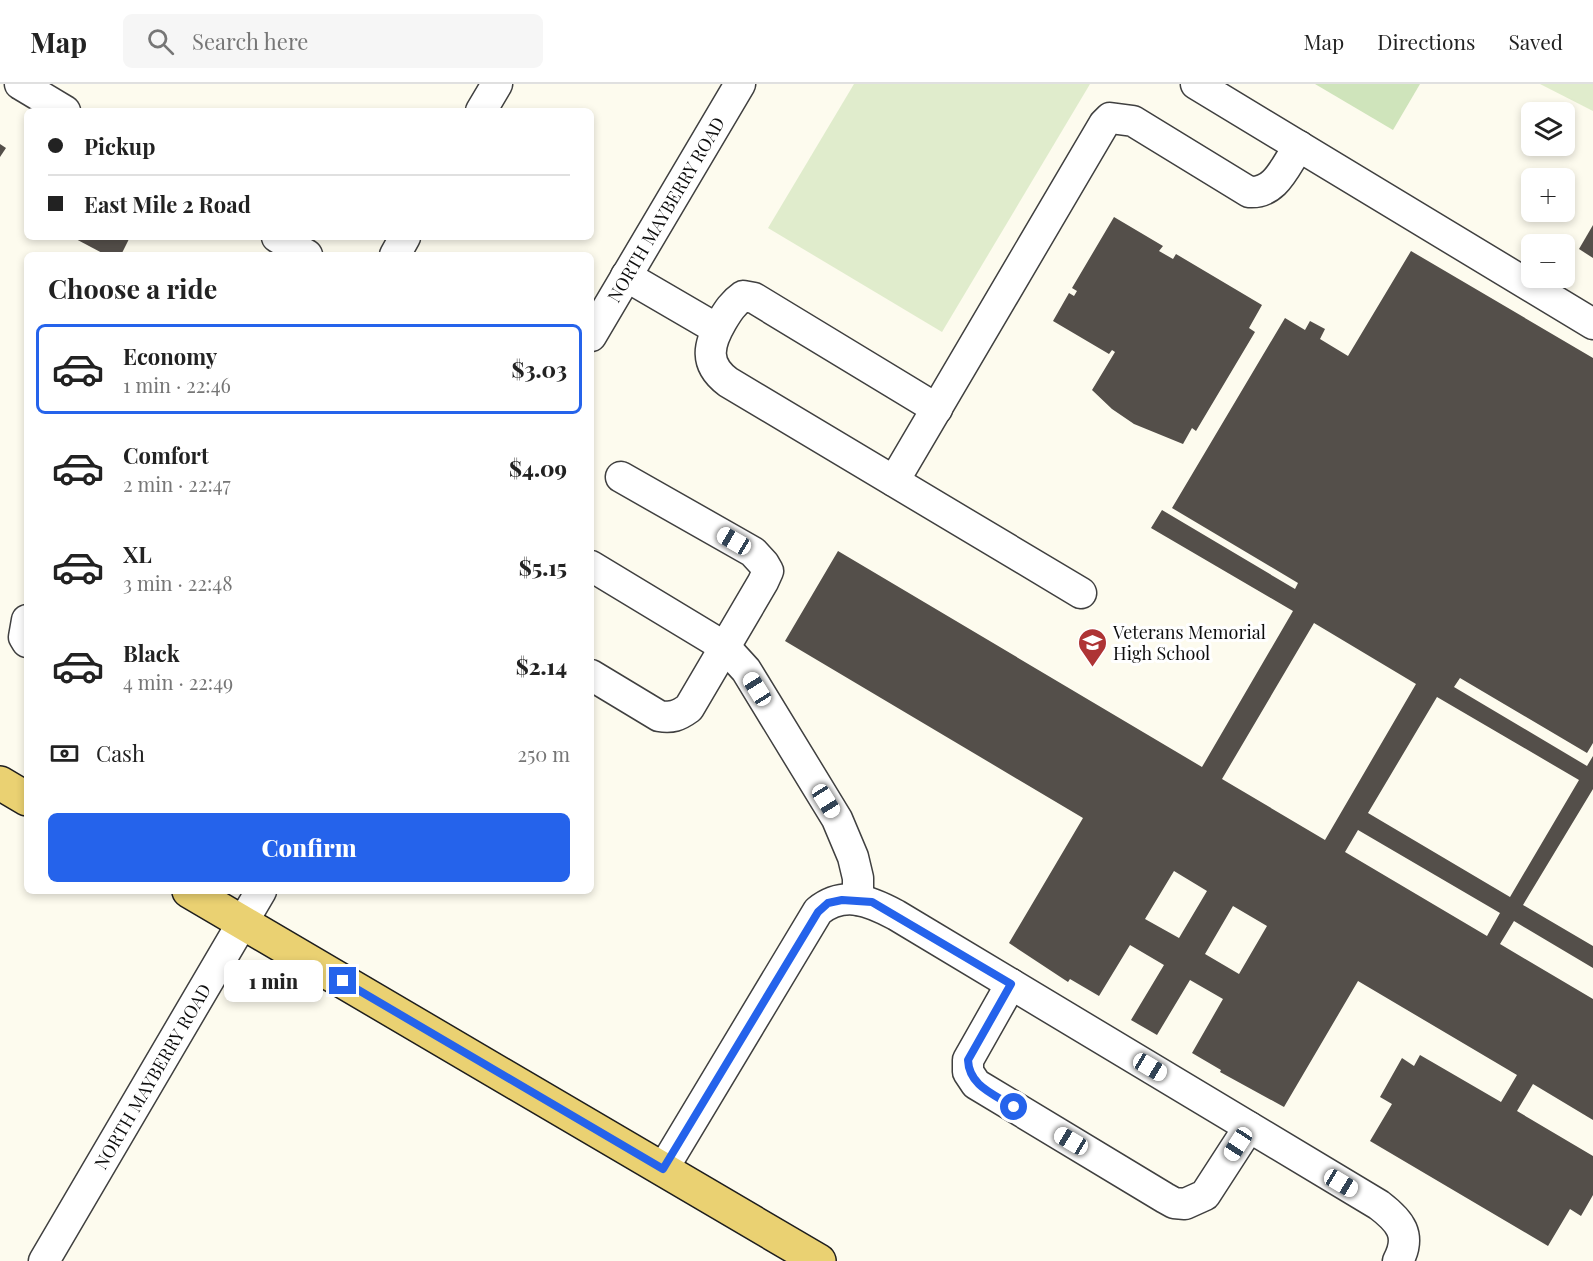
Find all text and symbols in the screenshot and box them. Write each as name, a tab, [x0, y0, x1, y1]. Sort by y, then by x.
search box	[123, 14, 543, 68]
text: Map	[30, 23, 87, 60]
icon: search	[144, 25, 177, 58]
text: Search here	[192, 26, 308, 56]
text: Map	[1303, 27, 1344, 55]
text: Directions	[1377, 27, 1475, 55]
text: Saved	[1508, 27, 1563, 55]
map controls	[1521, 102, 1575, 288]
button: layers	[1521, 102, 1575, 156]
street label: NORTH MAYBERRY ROAD	[602, 112, 730, 307]
text: Pickup	[84, 131, 155, 161]
button: +	[1521, 168, 1575, 222]
text: East Mile 2 Road	[84, 189, 251, 219]
button: −	[1521, 234, 1575, 288]
text: Choose a ride	[48, 270, 217, 306]
text: Economy	[123, 341, 217, 371]
icon: car	[51, 342, 105, 396]
text: $3.03	[511, 354, 567, 384]
text: 1 min · 22:46	[123, 371, 231, 398]
text: Comfort	[123, 440, 209, 470]
icon: car	[51, 441, 105, 495]
text: $4.09	[509, 453, 567, 483]
text: 2 min · 22:47	[123, 470, 231, 497]
car	[714, 524, 754, 558]
text: XL	[123, 539, 152, 569]
icon: car	[51, 540, 105, 594]
text: $5.15	[519, 552, 567, 582]
text: 3 min · 22:48	[123, 569, 233, 596]
place label: Veterans Memorial High School	[1112, 620, 1266, 665]
school or university icon: Veterans Memorial High School	[1076, 626, 1108, 668]
text: Black	[123, 638, 180, 668]
icon: car	[51, 639, 105, 693]
text: $2.14	[516, 651, 567, 681]
text: 4 min · 22:49	[123, 668, 233, 695]
car	[740, 669, 774, 709]
icon: cash	[48, 737, 81, 770]
text: Cash	[96, 738, 145, 768]
text: 250 m	[517, 740, 570, 767]
car	[809, 781, 843, 821]
button: Confirm	[48, 813, 570, 882]
callout: 1 min	[223, 960, 322, 1002]
text: 1 min	[249, 967, 298, 994]
route end	[329, 967, 356, 994]
street label: NORTH MAYBERRY ROAD	[88, 979, 216, 1174]
car	[1130, 1050, 1170, 1084]
route start	[1000, 1093, 1027, 1120]
car	[1051, 1124, 1091, 1158]
car	[1221, 1124, 1255, 1164]
car	[1321, 1166, 1361, 1200]

